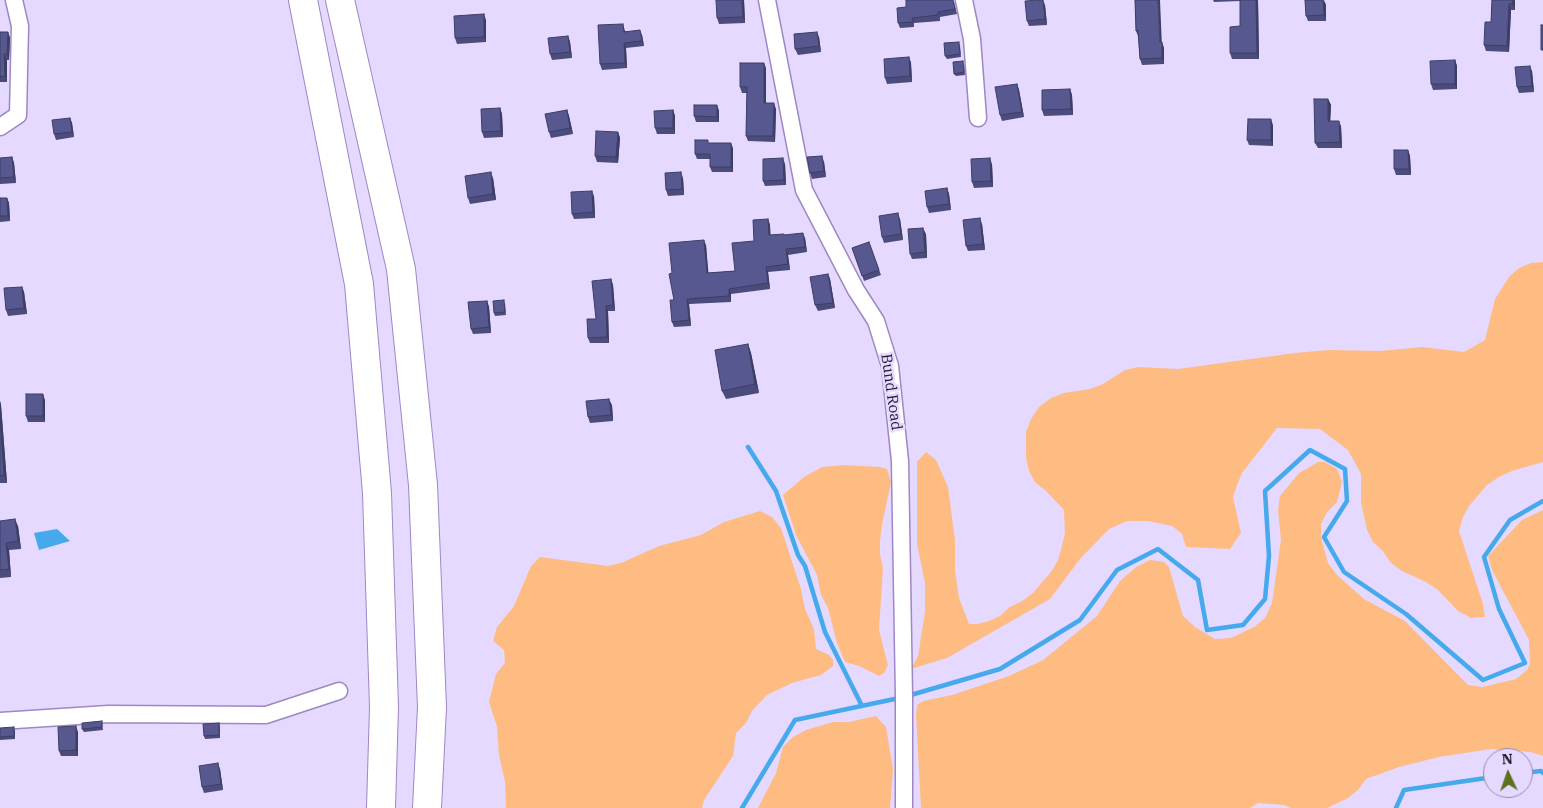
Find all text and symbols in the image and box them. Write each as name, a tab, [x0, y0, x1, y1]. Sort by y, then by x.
street label: Bund Road	[877, 353, 905, 431]
north arrow	[1483, 748, 1533, 798]
text: N	[1501, 750, 1513, 768]

